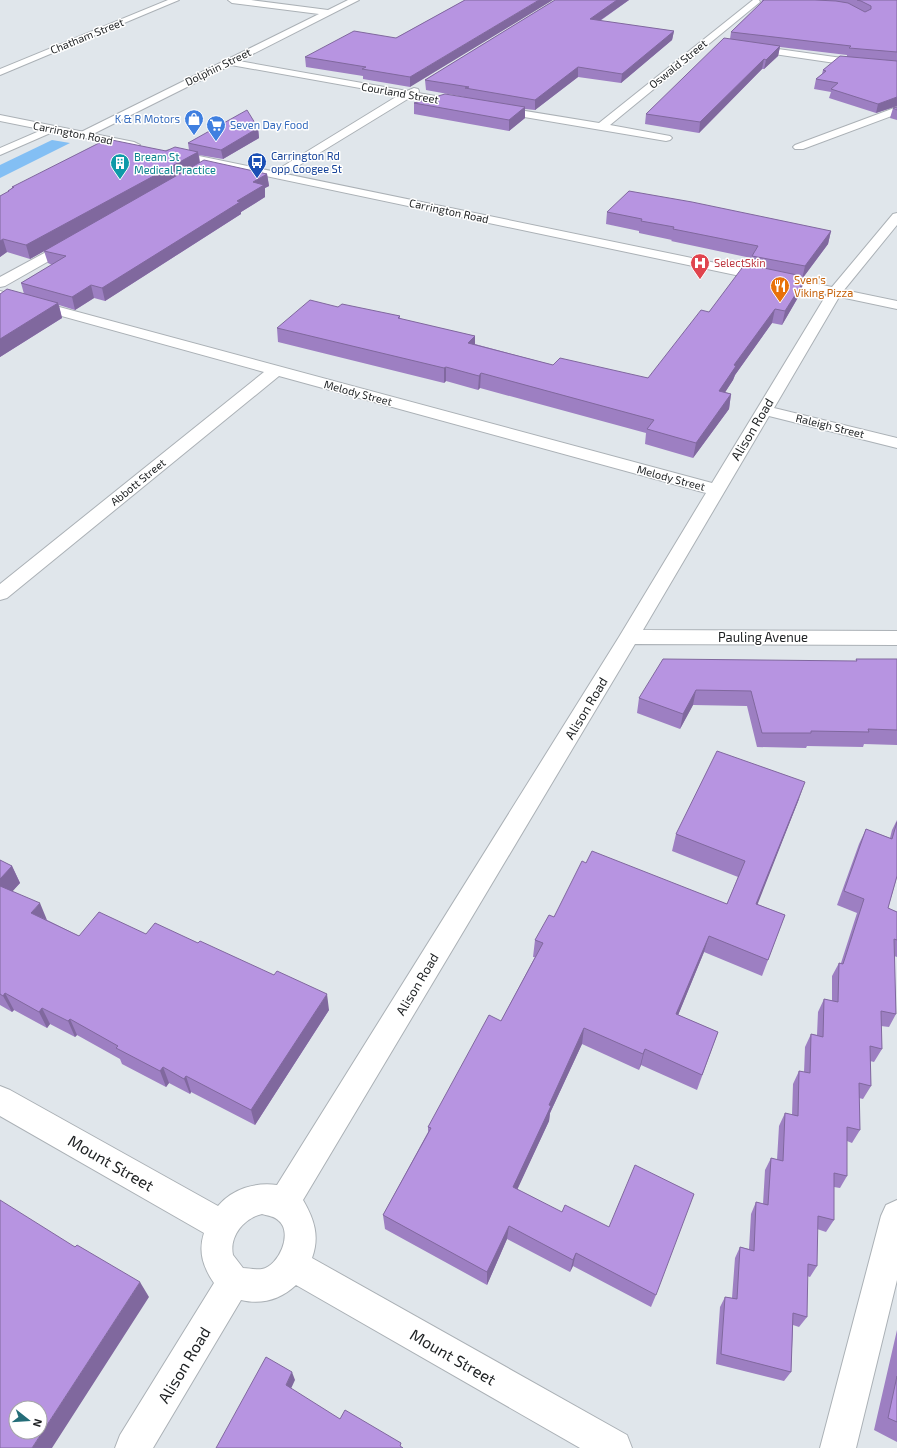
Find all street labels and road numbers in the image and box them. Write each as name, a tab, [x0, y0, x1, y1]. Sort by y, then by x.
street label: Chatham Street	[48, 15, 125, 56]
street label: Oswald Street	[646, 36, 709, 91]
street label: Dolphin Street	[183, 45, 253, 88]
street label: Courland Street	[360, 79, 440, 106]
street label: Carrington Road	[32, 118, 114, 147]
street label: Carrington Road	[408, 196, 490, 225]
street label: Melody Street	[323, 377, 394, 408]
street label: Alison Road	[727, 395, 777, 463]
street label: Raleigh Street	[794, 411, 866, 440]
street label: Abbott Street	[108, 455, 168, 508]
street label: Melody Street	[636, 462, 707, 493]
street label: Pauling Avenue	[718, 629, 808, 645]
street label: Alison Road	[561, 674, 611, 742]
street label: Alison Road	[392, 950, 442, 1018]
street label: Mount Street	[65, 1130, 157, 1195]
street label: Alison Road	[153, 1323, 214, 1406]
street label: Mount Street	[407, 1324, 499, 1389]

